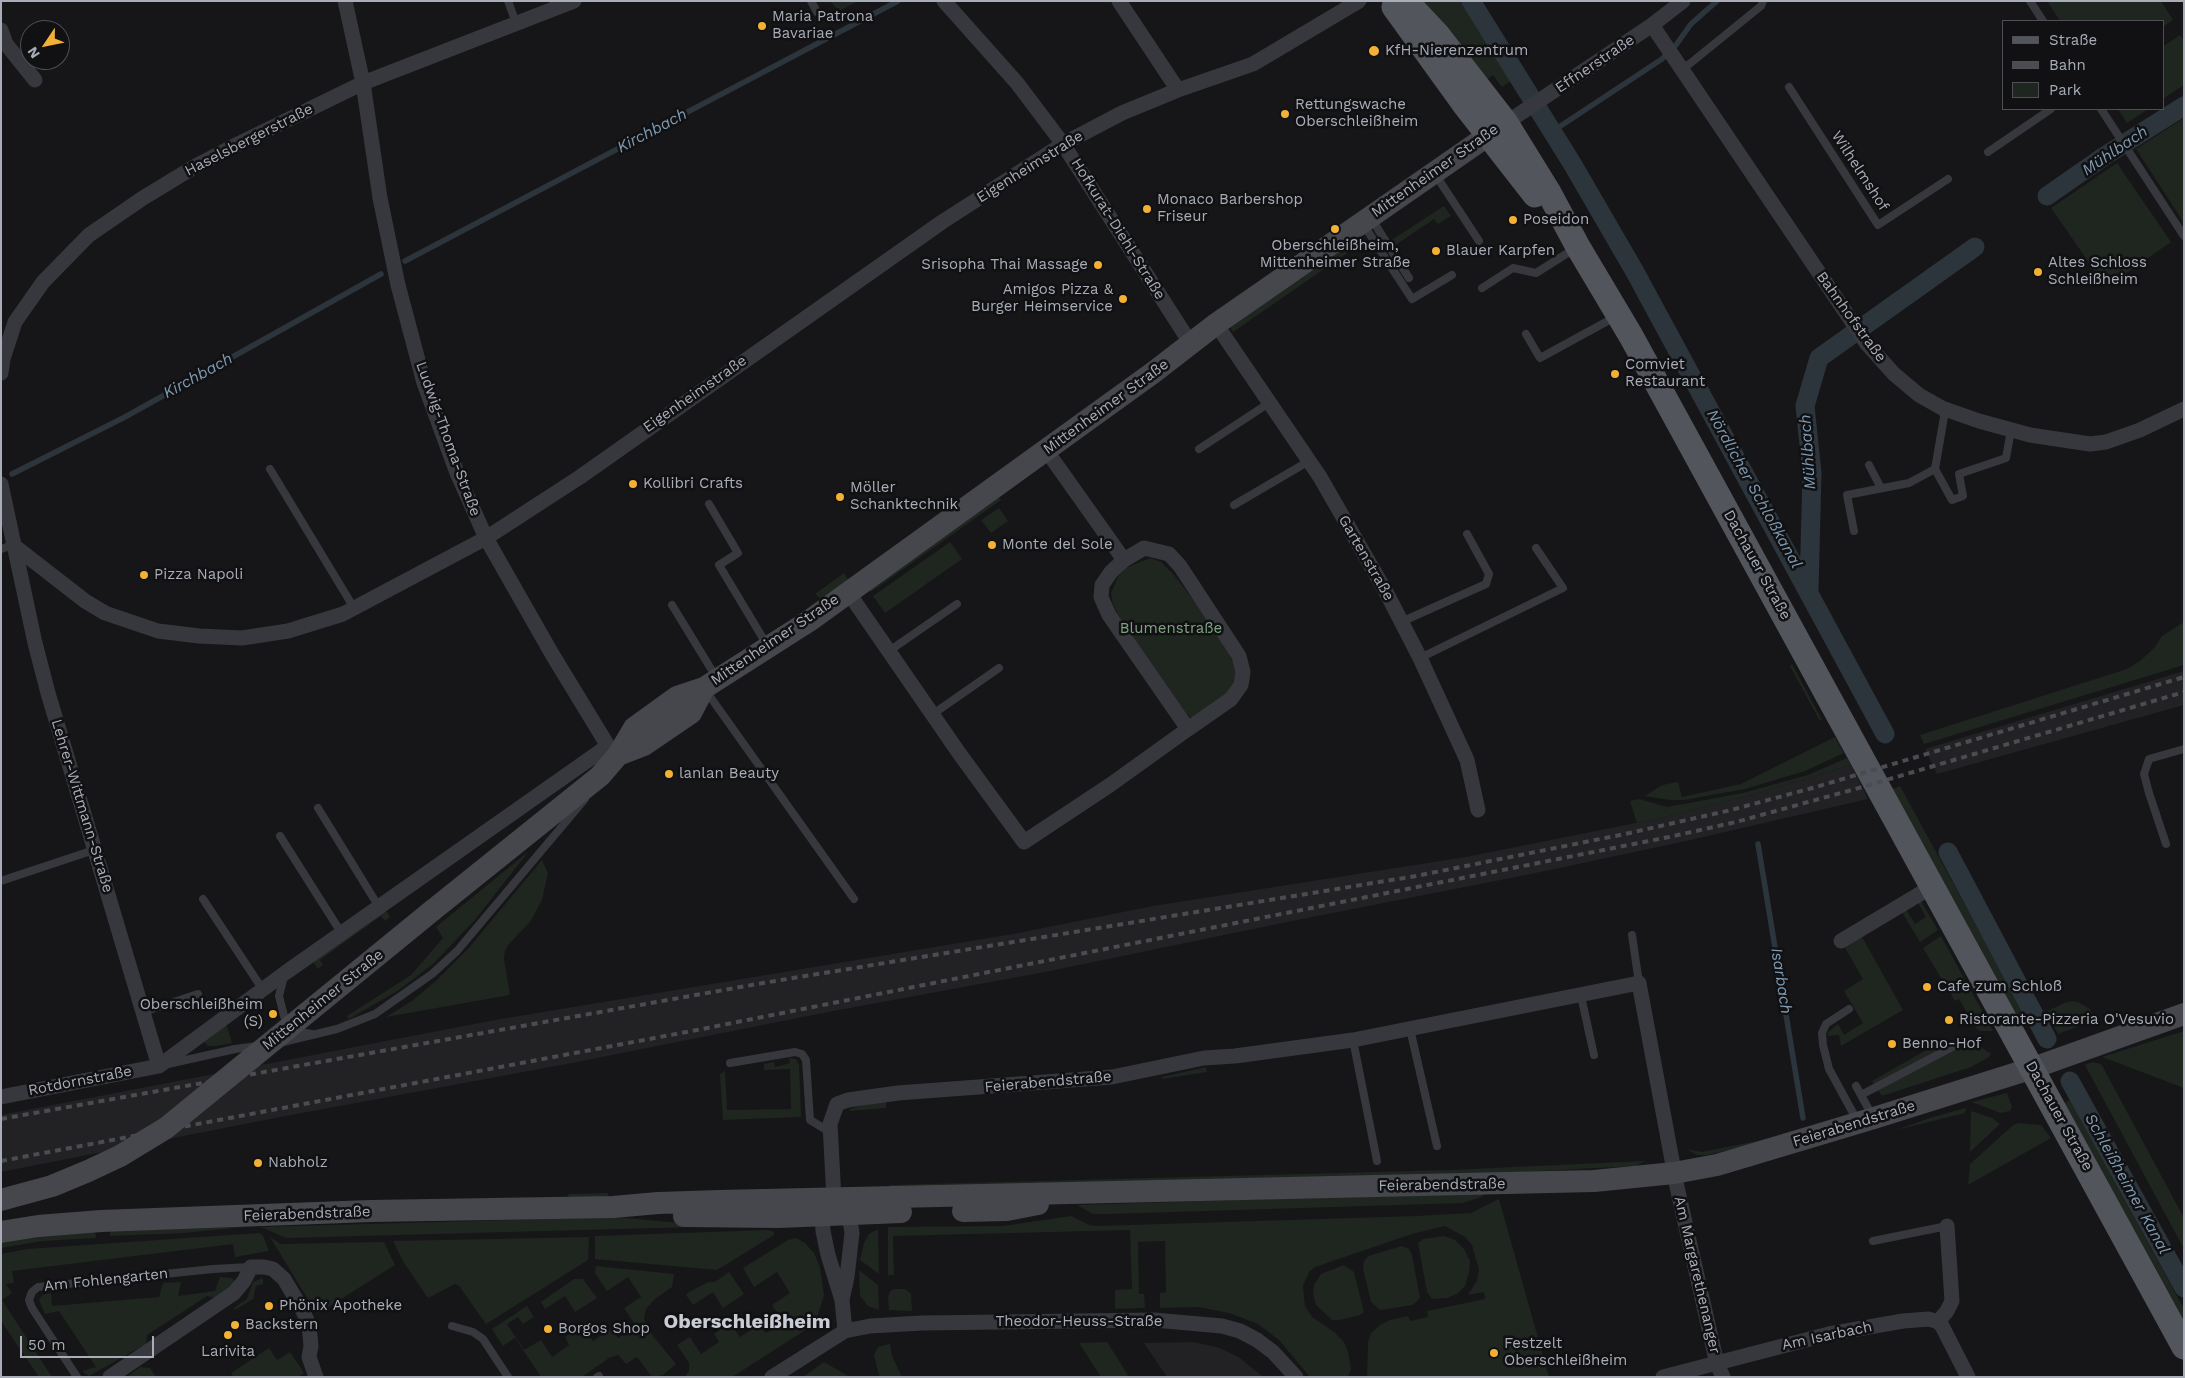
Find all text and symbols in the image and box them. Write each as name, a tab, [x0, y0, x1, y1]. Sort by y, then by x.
place label: Maria Patrona Bavariae	[772, 8, 873, 43]
north arrow	[20, 20, 70, 70]
marker: Maria Patrona Bavariae	[756, 20, 768, 32]
legend	[2002, 20, 2165, 110]
street label: Effnerstraße	[1552, 31, 1638, 97]
text: Straße	[2049, 31, 2097, 49]
place label: KfH-Nierenzentrum	[1385, 42, 1528, 60]
text: N	[24, 44, 43, 62]
marker: KfH-Nierenzentrum	[1367, 44, 1381, 58]
text: Bahn	[2049, 56, 2086, 74]
text: Park	[2049, 81, 2081, 99]
place label: Rettungswache Oberschleißheim	[1295, 96, 1418, 131]
street label: Haselsbergerstraße	[182, 100, 316, 180]
water label: Kirchbach	[614, 105, 690, 157]
marker: Rettungswache Oberschleißheim	[1279, 108, 1291, 120]
street label: Mittenheimer Straße	[1368, 120, 1502, 222]
water label: Mühlbach	[2078, 122, 2152, 180]
street label: Eigenheimstraße	[973, 127, 1087, 207]
street label: Wilhelmshof	[1827, 128, 1893, 214]
street label: Hofkurat-Diehl-Straße	[1067, 155, 1169, 303]
place label: Monaco Barbershop Friseur	[1157, 191, 1303, 226]
marker: Monaco Barbershop Friseur	[1141, 203, 1153, 215]
place label: Poseidon	[1523, 211, 1589, 229]
marker: Poseidon	[1507, 214, 1519, 226]
marker: Oberschleißheim, Mittenheimer Straße	[1329, 223, 1341, 235]
place label: Oberschleißheim, Mittenheimer Straße	[1260, 237, 1410, 272]
place label: Blauer Karpfen	[1446, 242, 1555, 260]
marker: Blauer Karpfen	[1430, 245, 1442, 257]
place label: Altes Schloss Schleißheim	[2048, 254, 2147, 289]
place label: Srisopha Thai Massage	[921, 256, 1088, 274]
marker: Srisopha Thai Massage	[1092, 259, 1104, 271]
marker: Altes Schloss Schleißheim	[2032, 266, 2044, 278]
street label: Bahnhofstraße	[1812, 268, 1890, 366]
place label: Amigos Pizza & Burger Heimservice	[971, 281, 1113, 316]
marker: Amigos Pizza & Burger Heimservice	[1117, 293, 1129, 305]
water label: Kirchbach	[160, 349, 236, 403]
street label: Eigenheimstraße	[640, 352, 750, 436]
street label: Mittenheimer Straße	[1040, 355, 1172, 459]
place label: Comviet Restaurant	[1625, 356, 1705, 391]
street label: Ludwig-Thoma-Straße	[412, 359, 484, 519]
marker: Comviet Restaurant	[1609, 368, 1621, 380]
water label: Nördlicher Schloßkanal	[1702, 406, 1806, 572]
water label: Mühlbach	[1796, 414, 1820, 490]
place label: Kollibri Crafts	[643, 475, 743, 493]
marker: Kollibri Crafts	[627, 478, 639, 490]
place label: Möller Schanktechnik	[850, 479, 958, 514]
marker: Möller Schanktechnik	[834, 491, 846, 503]
street label: Dachauer Straße	[1719, 507, 1795, 623]
street label: Gartenstraße	[1334, 512, 1398, 604]
place label: Monte del Sole	[1002, 536, 1113, 554]
marker: Monte del Sole	[986, 539, 998, 551]
place label: Pizza Napoli	[154, 566, 243, 584]
marker: Pizza Napoli	[138, 569, 150, 581]
street label: Mittenheimer Straße	[708, 590, 842, 690]
park label: Blumenstraße	[1120, 620, 1222, 638]
street label: Lehrer-Wittmann-Straße	[47, 717, 117, 895]
place label: lanlan Beauty	[679, 765, 779, 783]
marker: lanlan Beauty	[663, 768, 675, 780]
street label: Mittenheimer Straße	[259, 946, 387, 1054]
water label: Isarbach	[1766, 947, 1796, 1015]
place label: Cafe zum Schloß	[1937, 978, 2062, 996]
marker: Cafe zum Schloß	[1921, 981, 1933, 993]
place label: Oberschleißheim (S)	[140, 996, 263, 1031]
marker: Oberschleißheim (S)	[267, 1008, 279, 1020]
place label: Ristorante-Pizzeria O'Vesuvio	[1959, 1011, 2174, 1029]
marker: Ristorante-Pizzeria O'Vesuvio	[1943, 1014, 1955, 1026]
place label: Benno-Hof	[1902, 1035, 1981, 1053]
marker: Benno-Hof	[1886, 1038, 1898, 1050]
street label: Dachauer Straße	[2021, 1058, 2097, 1174]
street label: Rotdornstraße	[27, 1062, 133, 1100]
street label: Feierabendstraße	[984, 1067, 1112, 1097]
street label: Feierabendstraße	[1791, 1097, 1917, 1151]
water label: Schleißheimer Kanal	[2080, 1110, 2174, 1258]
place label: Nabholz	[268, 1154, 328, 1172]
marker: Nabholz	[252, 1157, 264, 1169]
street label: Feierabendstraße	[1378, 1175, 1506, 1195]
street label: Am Margarethenanger	[1670, 1194, 1724, 1356]
street label: Feierabendstraße	[243, 1203, 371, 1225]
street label: Am Fohlengarten	[43, 1265, 169, 1295]
place label: Phönix Apotheke	[279, 1297, 402, 1315]
marker: Phönix Apotheke	[263, 1300, 275, 1312]
district label: Oberschleißheim	[663, 1310, 831, 1334]
street label: Theodor-Heuss-Straße	[996, 1313, 1162, 1331]
place label: Backstern	[245, 1316, 318, 1334]
street label: Am Isarbach	[1780, 1318, 1874, 1354]
marker: Backstern	[229, 1319, 241, 1331]
place label: Borgos Shop	[558, 1320, 650, 1338]
marker: Borgos Shop	[542, 1323, 554, 1335]
scale bar	[22, 1326, 156, 1358]
marker: Larivita	[222, 1329, 234, 1341]
place label: Festzelt Oberschleißheim	[1504, 1335, 1627, 1370]
text: 50 m	[28, 1336, 65, 1354]
place label: Larivita	[201, 1343, 255, 1361]
marker: Festzelt Oberschleißheim	[1488, 1347, 1500, 1359]

